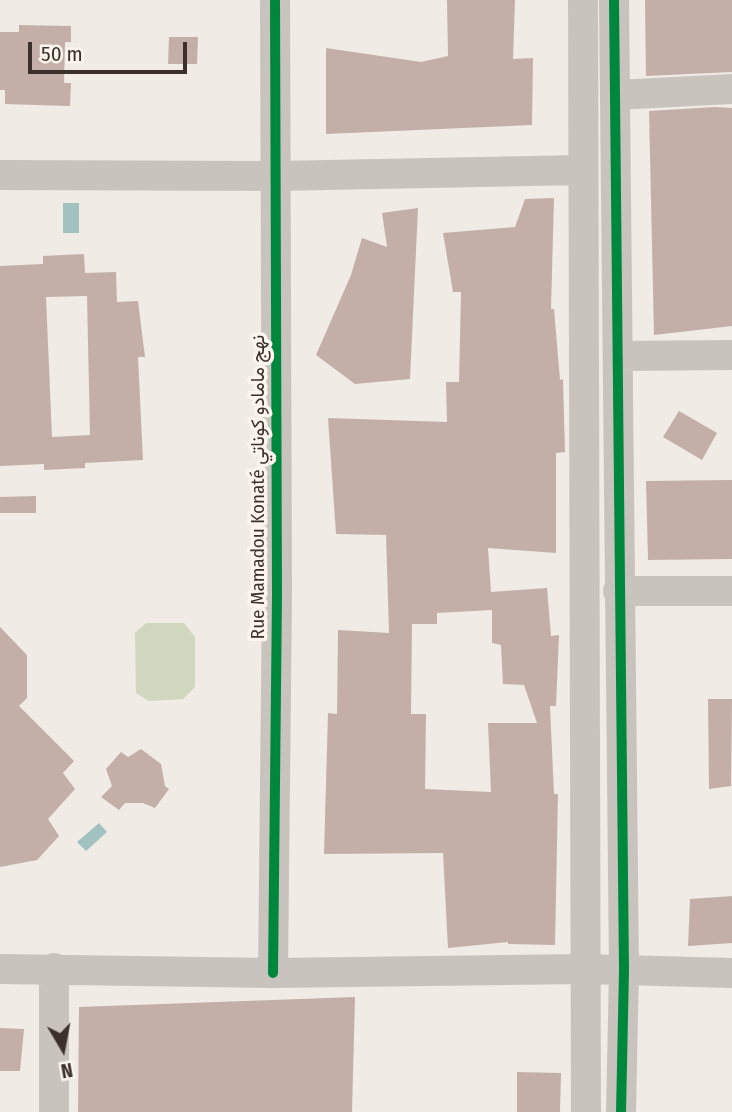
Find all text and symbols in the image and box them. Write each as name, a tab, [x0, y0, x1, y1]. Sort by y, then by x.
scale bar	[32, 28, 191, 72]
text: 50 m	[41, 41, 83, 67]
street label: Rue Mamadou Konaté نهج مامادو كوناتي	[248, 335, 270, 639]
north arrow	[28, 1014, 98, 1084]
text: N	[59, 1058, 74, 1082]

